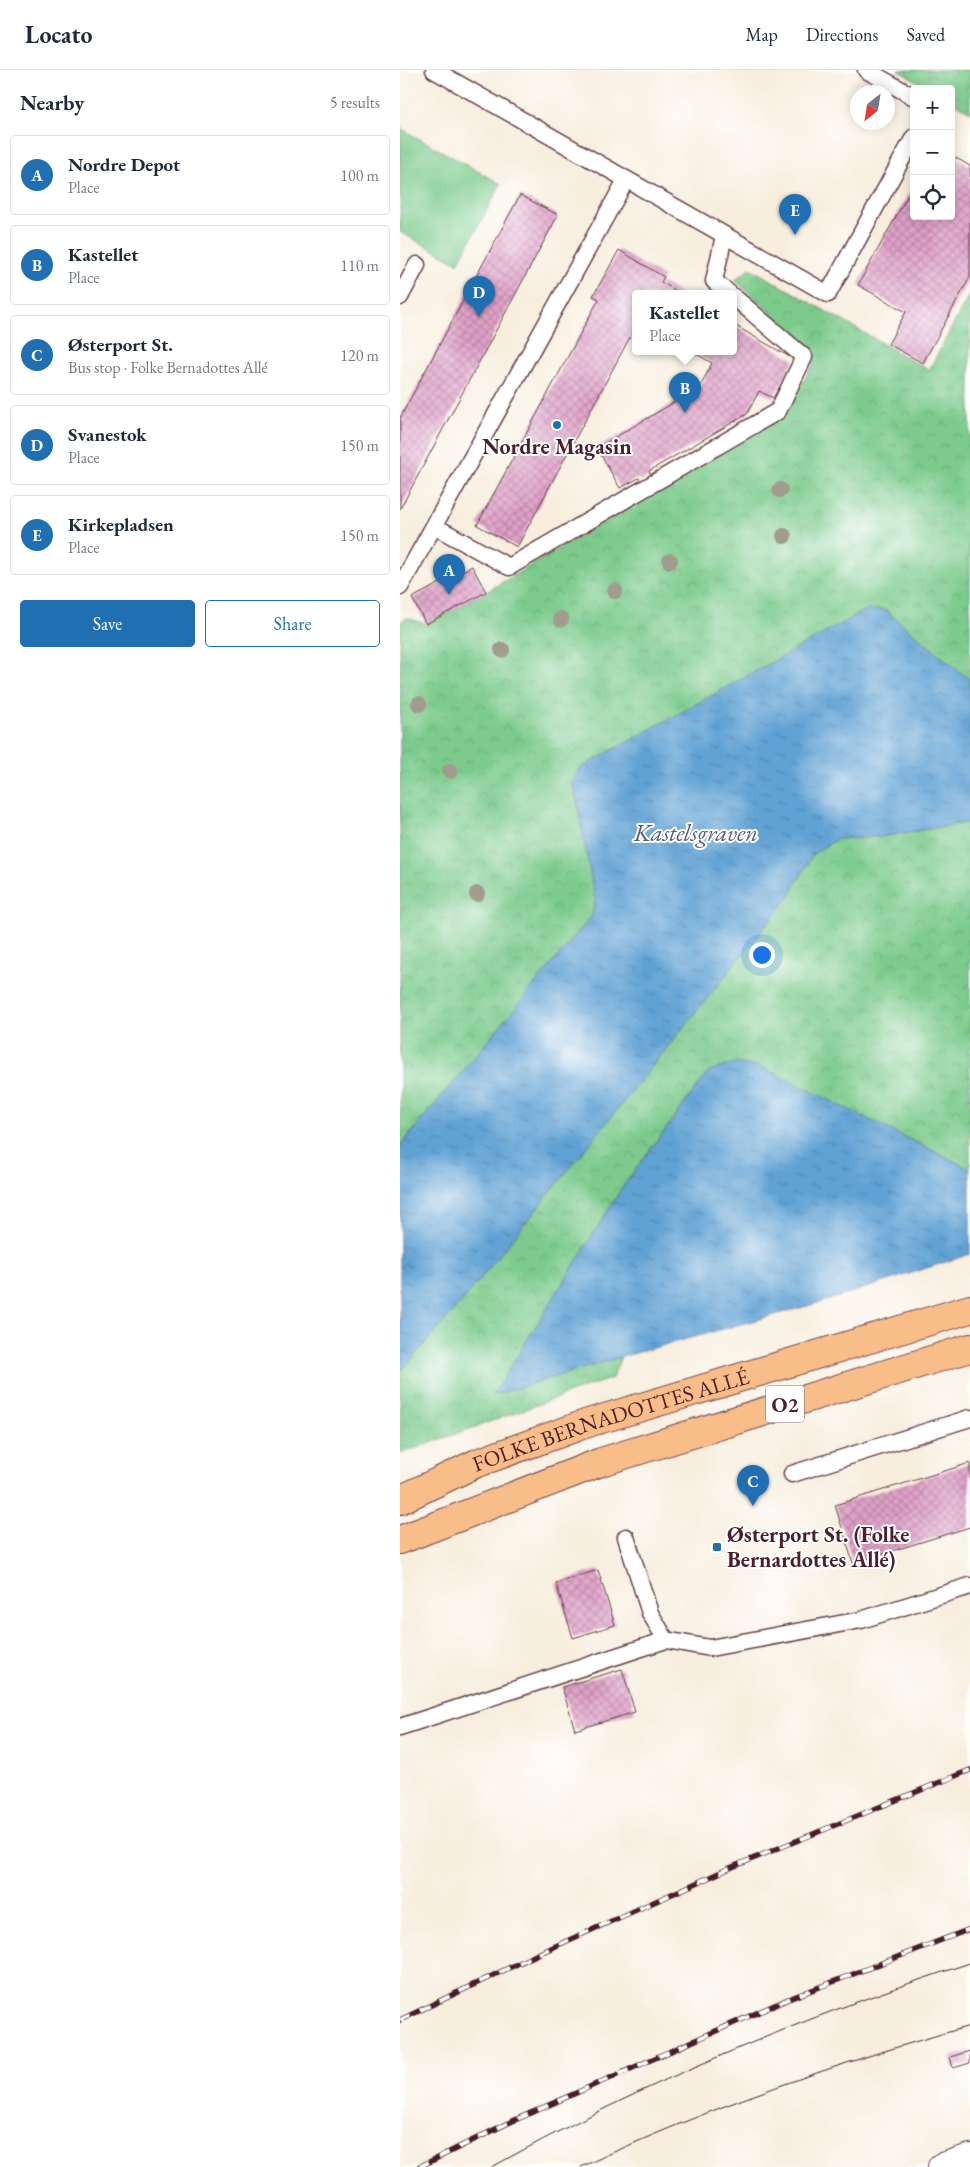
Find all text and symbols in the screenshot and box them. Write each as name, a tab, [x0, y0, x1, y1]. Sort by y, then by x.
text: Locato	[25, 19, 93, 50]
text: Map	[746, 23, 778, 46]
text: Directions	[806, 23, 878, 46]
text: Saved	[906, 23, 945, 46]
north arrow	[850, 85, 895, 130]
map controls	[910, 85, 955, 220]
button: +	[910, 85, 955, 130]
text: Nearby	[20, 89, 84, 116]
text: 5 results	[330, 92, 380, 113]
button: −	[910, 130, 955, 175]
text: Nordre Depot	[68, 152, 180, 177]
text: A	[31, 165, 43, 186]
text: 100 m	[340, 165, 379, 186]
button: locate	[910, 175, 955, 220]
text: Place	[68, 177, 100, 198]
pin: E	[779, 194, 811, 235]
text: Kastellet	[68, 242, 138, 267]
text: B	[32, 255, 42, 276]
text: 110 m	[340, 255, 379, 276]
text: Place	[68, 267, 100, 288]
pin: D	[463, 276, 495, 317]
popup	[632, 290, 737, 355]
text: Kastellet	[649, 300, 720, 325]
text: Place	[649, 325, 681, 346]
text: Østerport St.	[68, 332, 173, 357]
text: C	[31, 345, 43, 366]
text: 120 m	[340, 345, 379, 366]
text: Bus stop · Folke Bernadottes Allé	[68, 357, 268, 378]
pin: B	[669, 372, 701, 413]
marker: Nordre Magasin	[551, 419, 563, 431]
text: Svanestok	[68, 422, 147, 447]
place label: Nordre Magasin	[482, 432, 632, 461]
text: D	[31, 435, 43, 456]
text: 150 m	[340, 435, 379, 456]
text: Place	[68, 447, 100, 468]
text: Kirkepladsen	[68, 512, 174, 537]
text: E	[32, 525, 42, 546]
text: 150 m	[340, 525, 379, 546]
text: Place	[68, 537, 100, 558]
pin: A	[433, 554, 465, 595]
button: Save	[20, 600, 195, 647]
button: Share	[205, 600, 380, 647]
water label: Kastelsgraven	[633, 817, 758, 848]
your location	[749, 942, 775, 968]
street label: FOLKE BERNADOTTES ALLÉ	[468, 1361, 752, 1478]
road number: O2	[766, 1386, 804, 1422]
pin: C	[737, 1465, 769, 1506]
place label: Østerport St. (Folke Bernardottes Allé)	[727, 1520, 910, 1574]
marker: Østerport St. (Folke Bernardottes Allé)	[711, 1541, 723, 1553]

